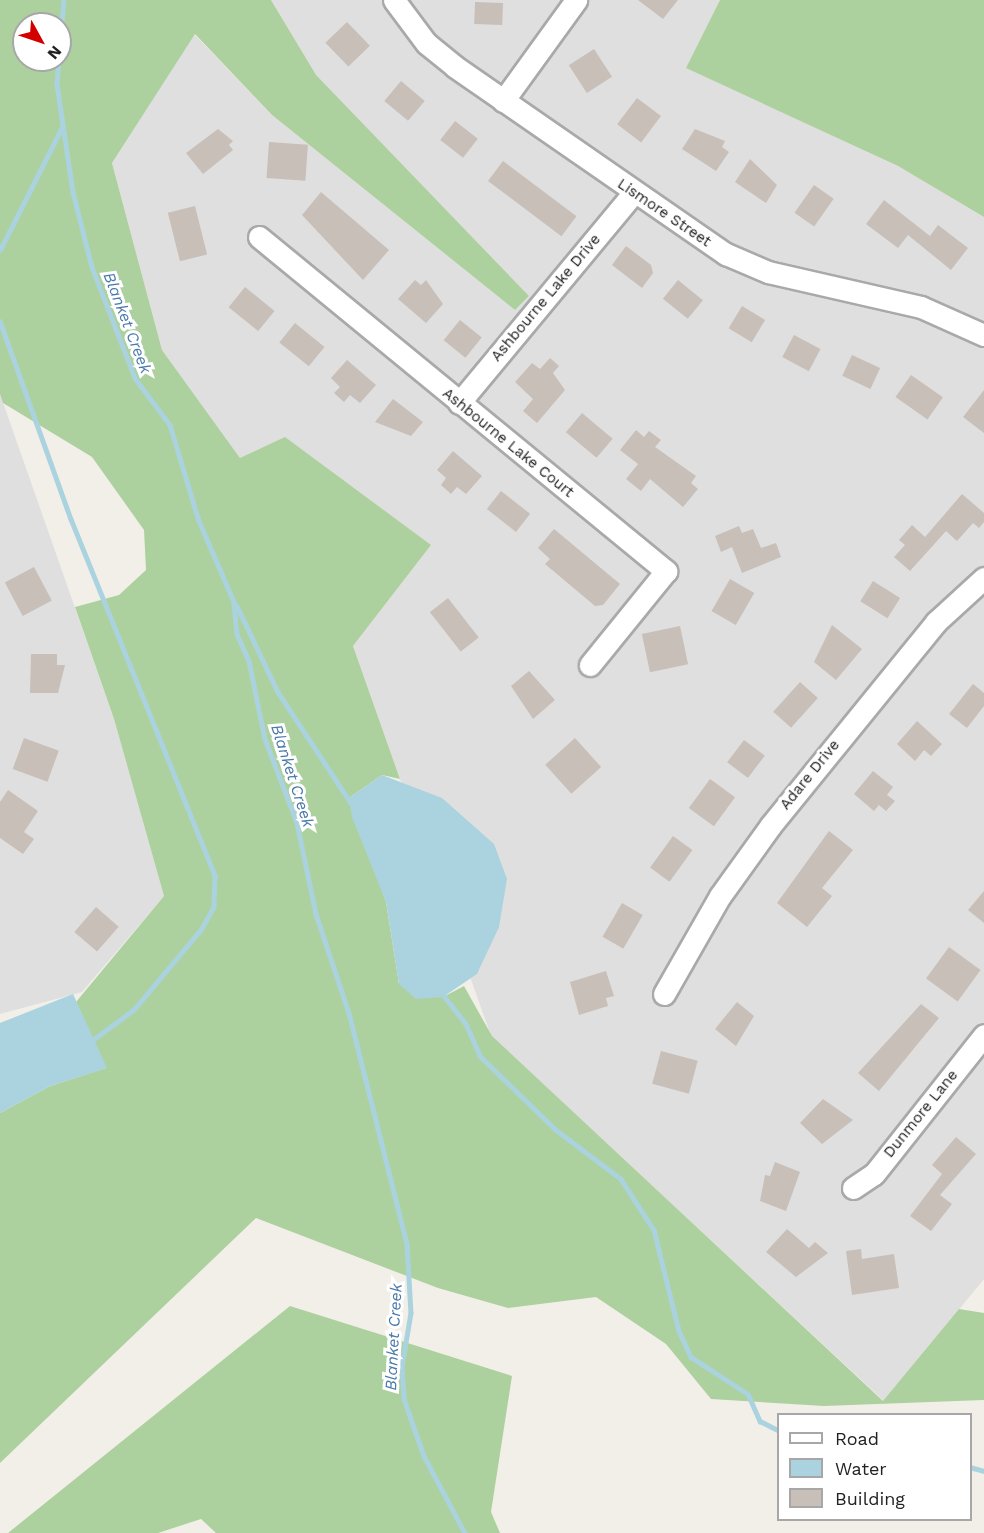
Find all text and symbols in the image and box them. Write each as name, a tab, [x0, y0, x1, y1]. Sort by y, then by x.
north arrow	[12, 12, 72, 72]
text: N	[44, 42, 66, 63]
street label: Lismore Street	[614, 175, 714, 251]
street label: Ashbourne Lake Drive	[487, 231, 605, 365]
water label: Blanket Creek	[99, 270, 155, 376]
street label: Ashbourne Lake Court	[439, 384, 577, 502]
water label: Blanket Creek	[266, 722, 318, 830]
street label: Adare Drive	[776, 736, 844, 814]
street label: Dunmore Lane	[880, 1066, 962, 1162]
water label: Blanket Creek	[382, 1283, 406, 1391]
legend	[777, 1413, 972, 1521]
text: Road	[835, 1428, 879, 1449]
text: Water	[835, 1458, 887, 1479]
text: Building	[835, 1488, 905, 1509]

